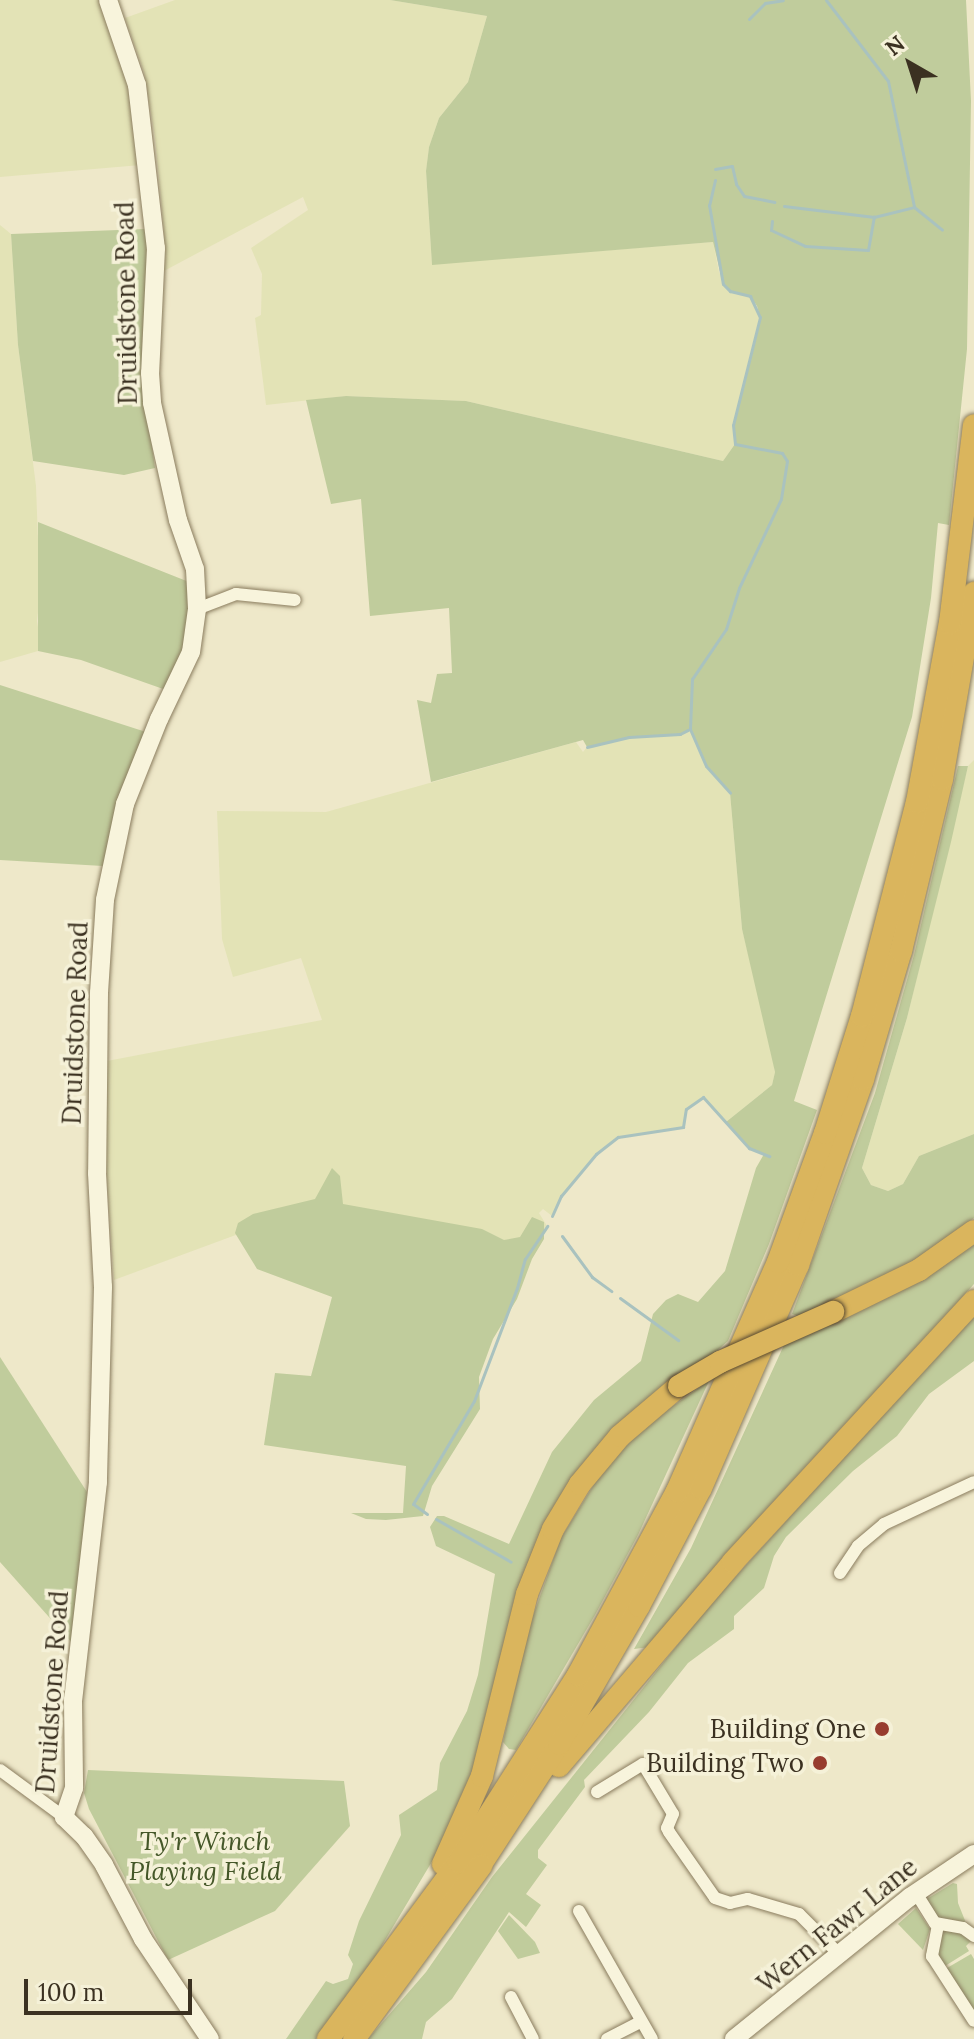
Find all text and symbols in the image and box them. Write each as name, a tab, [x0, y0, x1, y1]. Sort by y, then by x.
north arrow	[870, 24, 950, 104]
text: N	[879, 29, 910, 62]
street label: Druidstone Road	[109, 201, 143, 405]
street label: Druidstone Road	[56, 921, 94, 1125]
street label: Druidstone Road	[29, 1589, 75, 1795]
place label: Building One	[710, 1713, 866, 1745]
marker: Building One	[873, 1720, 891, 1738]
place label: Building Two	[646, 1747, 804, 1779]
marker: Building Two	[811, 1754, 829, 1772]
park label: Ty'r Winch Playing Field	[129, 1825, 281, 1886]
street label: Wern Fawr Lane	[751, 1851, 923, 1999]
scale bar	[28, 1963, 196, 2013]
text: 100 m	[38, 1977, 104, 2008]

